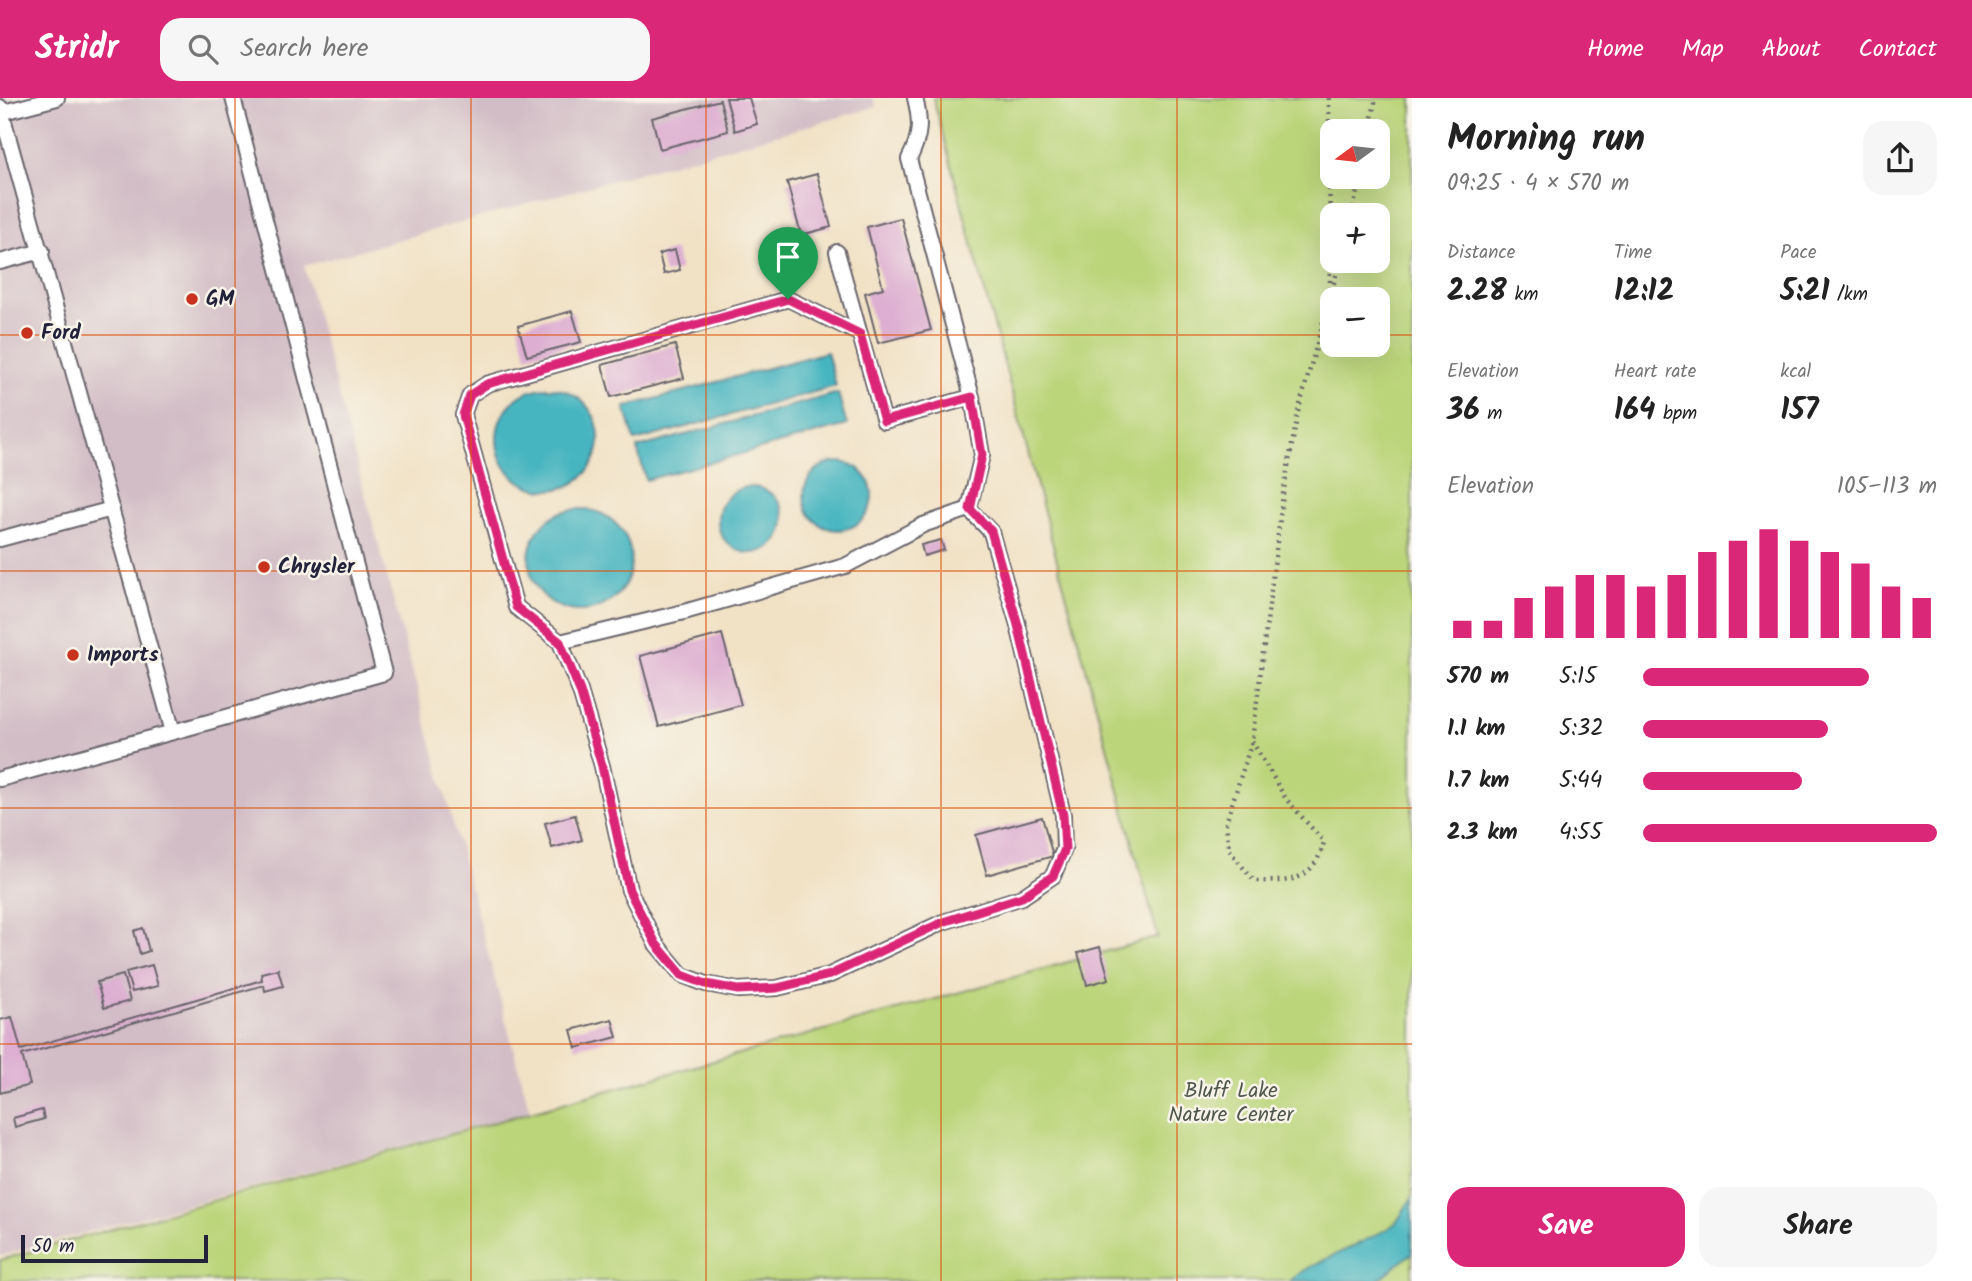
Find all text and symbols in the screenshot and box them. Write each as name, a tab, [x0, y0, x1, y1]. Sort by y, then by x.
search box	[160, 18, 650, 81]
text: Stridr	[35, 23, 118, 76]
text: Search here	[240, 28, 369, 70]
icon: search	[184, 30, 222, 68]
text: Home	[1587, 30, 1644, 69]
text: Map	[1682, 30, 1724, 69]
text: About	[1762, 30, 1820, 69]
text: Contact	[1858, 30, 1937, 69]
text: Morning run	[1447, 110, 1645, 170]
north arrow	[1320, 119, 1390, 189]
map controls	[1320, 119, 1390, 357]
button: share	[1863, 121, 1937, 195]
text: 09:25 · 4 × 570 m	[1447, 166, 1629, 202]
button: +	[1320, 203, 1390, 273]
pin	[758, 227, 818, 299]
icon: arrive	[769, 238, 807, 276]
text: Distance	[1447, 238, 1515, 268]
text: Time	[1614, 238, 1652, 268]
text: Pace	[1780, 238, 1817, 268]
text: 2.28	[1447, 268, 1507, 316]
text: 12:12	[1614, 268, 1674, 316]
text: 5:21	[1780, 268, 1829, 316]
text: km	[1507, 280, 1538, 310]
text: /km	[1829, 280, 1868, 310]
place label: GM	[206, 283, 235, 316]
button: −	[1320, 287, 1390, 357]
marker: GM	[184, 291, 200, 307]
place label: Ford	[41, 317, 82, 350]
marker: Ford	[19, 325, 35, 341]
text: Elevation	[1447, 357, 1519, 387]
text: Heart rate	[1614, 357, 1696, 387]
text: kcal	[1780, 357, 1811, 387]
text: 36	[1447, 387, 1480, 435]
text: 164	[1614, 387, 1655, 435]
text: 157	[1780, 387, 1819, 435]
text: m	[1480, 399, 1502, 429]
text: bpm	[1655, 399, 1697, 429]
text: Elevation	[1447, 469, 1534, 505]
text: 105–113 m	[1837, 469, 1937, 505]
place label: Chrysler	[278, 551, 356, 584]
marker: Chrysler	[256, 559, 272, 575]
place label: Imports	[87, 639, 159, 672]
marker: Imports	[65, 647, 81, 663]
text: 570 m	[1447, 659, 1509, 695]
text: 5:15	[1559, 659, 1597, 695]
text: 1.1 km	[1447, 711, 1505, 747]
text: 5:32	[1559, 711, 1604, 747]
text: 1.7 km	[1447, 763, 1509, 799]
text: 5:44	[1559, 763, 1602, 799]
text: 2.3 km	[1447, 815, 1517, 851]
text: 4:55	[1559, 815, 1602, 851]
park label: Bluff Lake Nature Center	[1169, 1075, 1294, 1132]
button: Save	[1447, 1187, 1685, 1267]
button: Share	[1699, 1187, 1937, 1267]
scale bar	[21, 1232, 208, 1264]
text: 50 m	[32, 1232, 74, 1262]

